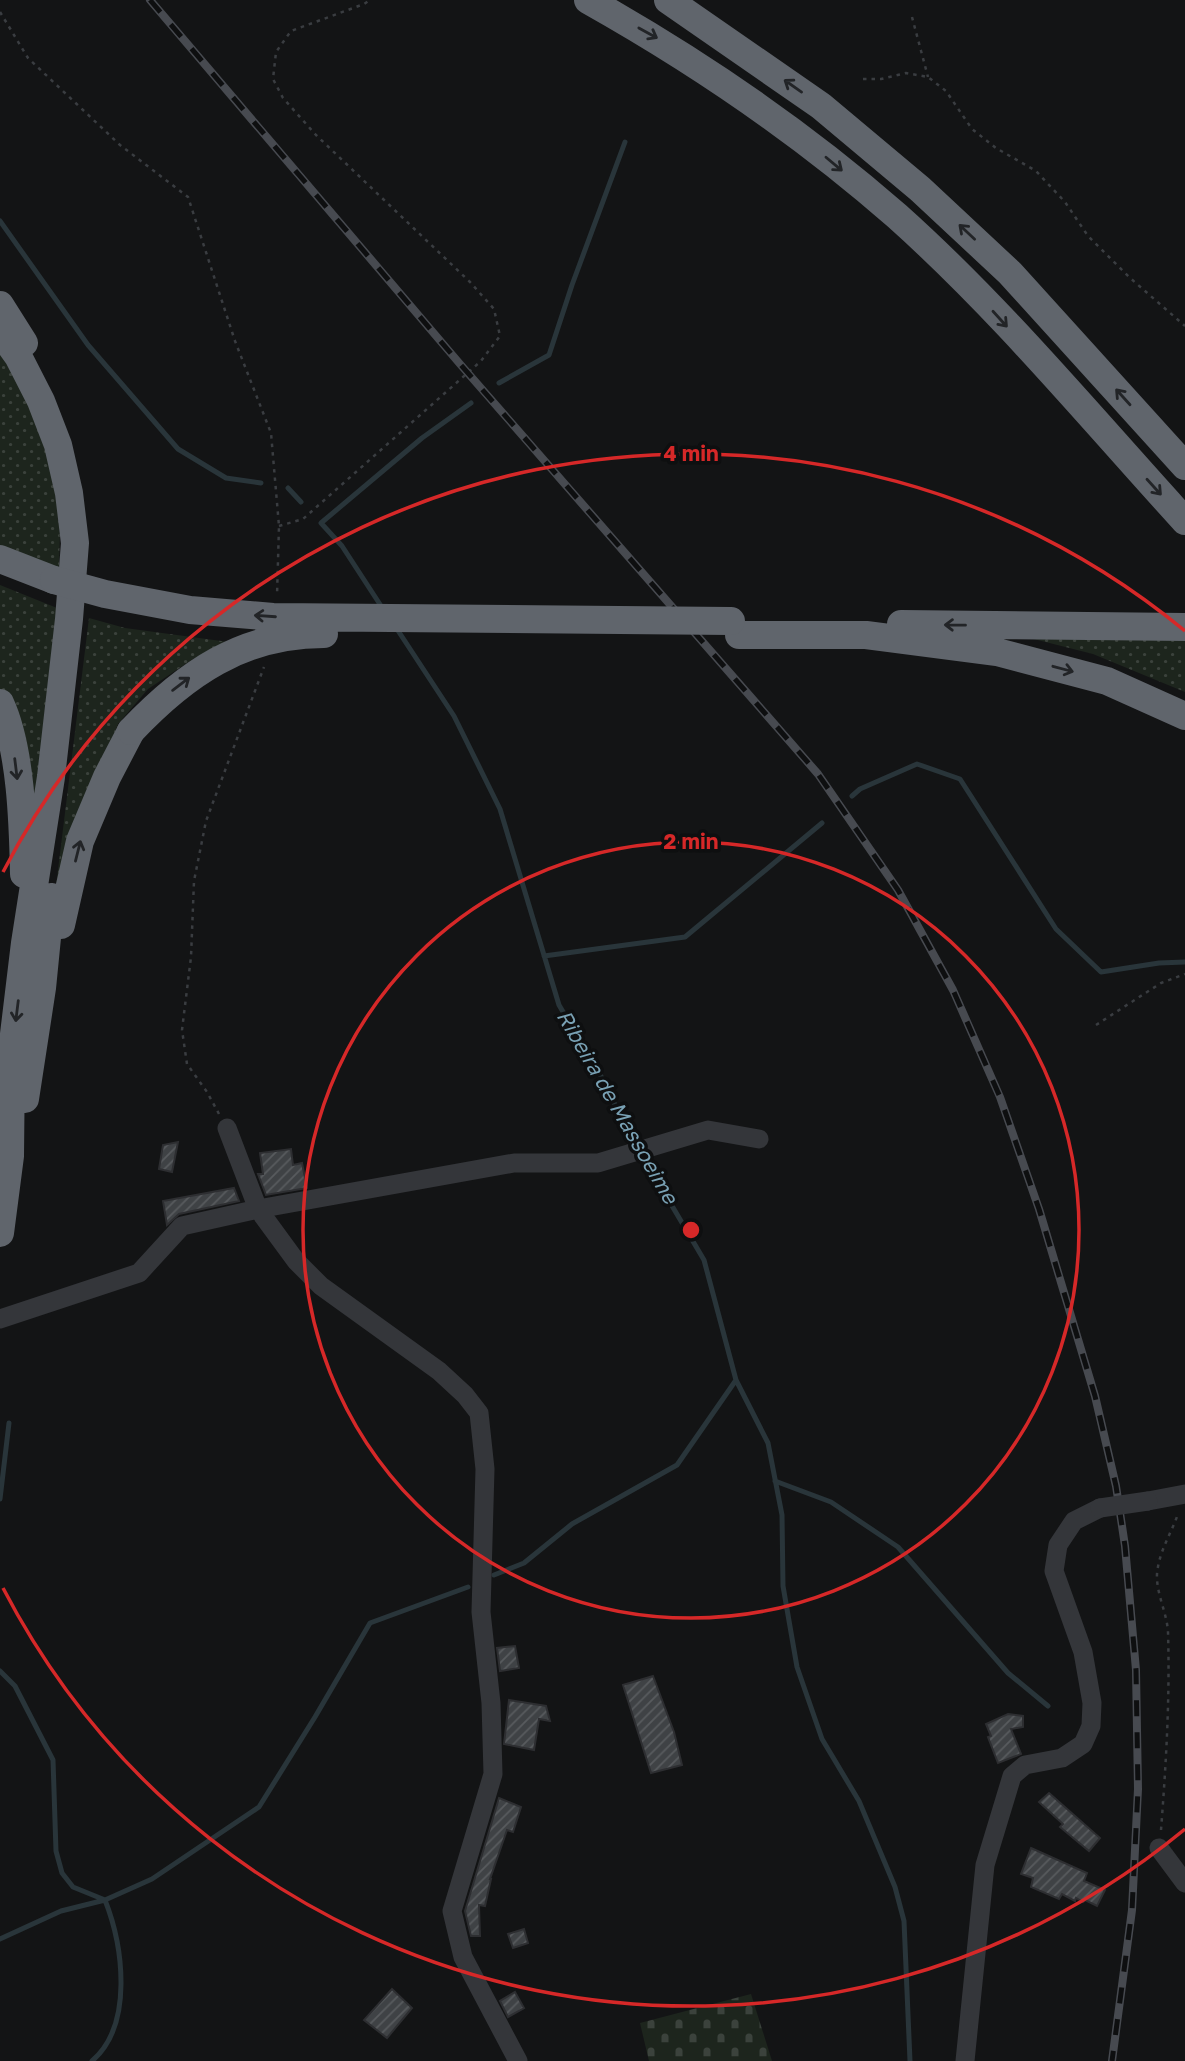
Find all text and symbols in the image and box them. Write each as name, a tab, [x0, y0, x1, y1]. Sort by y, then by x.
one-way arrow	[637, 27, 658, 40]
one-way arrow	[784, 79, 803, 93]
one-way arrow	[825, 156, 843, 172]
one-way arrow	[959, 224, 976, 241]
one-way arrow	[992, 309, 1008, 327]
one-way arrow	[1115, 389, 1131, 407]
text: 4 min	[663, 440, 719, 466]
one-way arrow	[1145, 478, 1162, 495]
one-way arrow	[254, 609, 276, 622]
one-way arrow	[944, 618, 967, 632]
one-way arrow	[1051, 663, 1074, 676]
one-way arrow	[171, 677, 190, 692]
one-way arrow	[10, 758, 23, 780]
text: 2 min	[664, 828, 718, 854]
one-way arrow	[72, 840, 85, 863]
one-way arrow	[11, 999, 24, 1022]
water label: Ribeira de Massoeime	[552, 1005, 685, 1210]
centre of rings	[679, 1218, 703, 1242]

